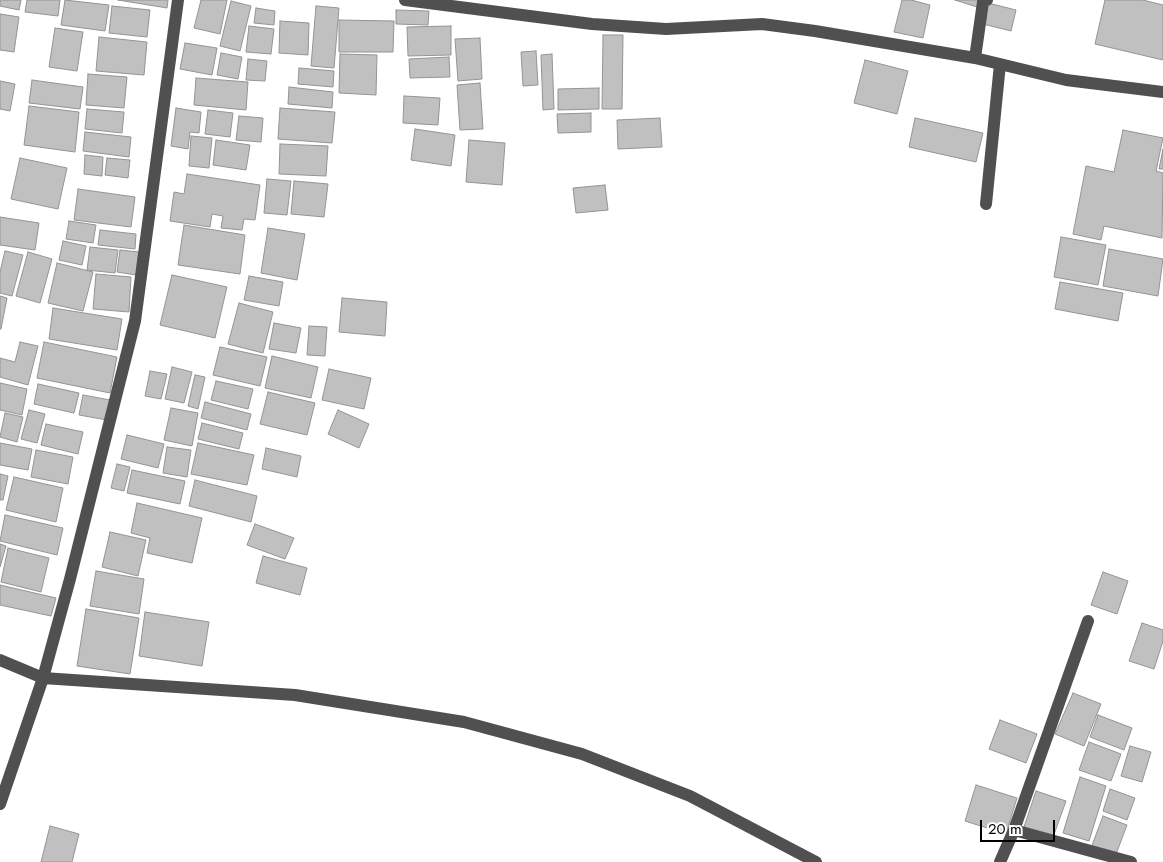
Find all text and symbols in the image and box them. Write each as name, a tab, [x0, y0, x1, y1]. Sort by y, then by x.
scale bar	[983, 810, 1058, 842]
text: 20 m	[988, 818, 1022, 840]

